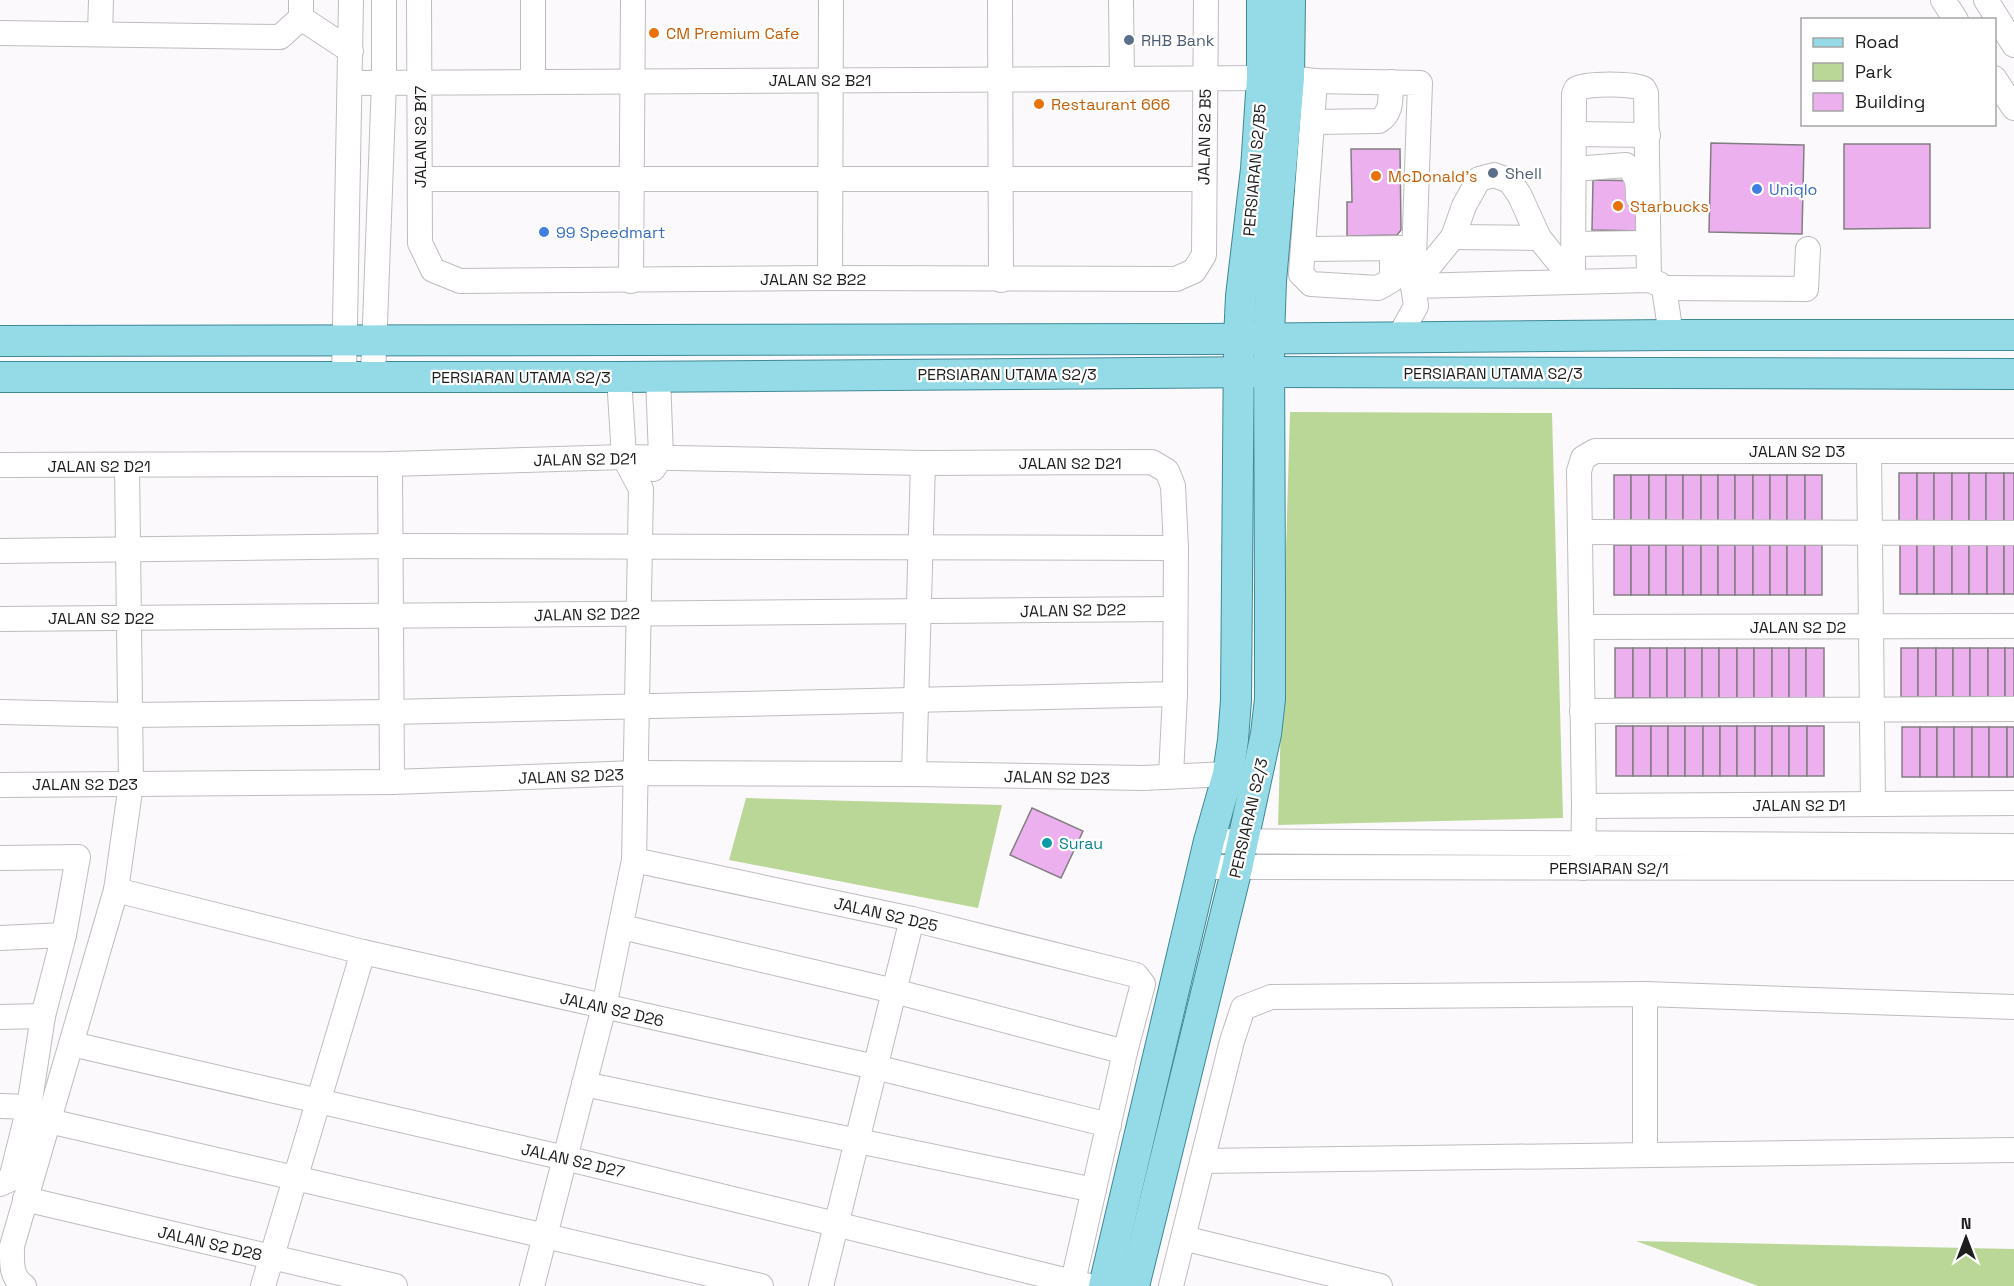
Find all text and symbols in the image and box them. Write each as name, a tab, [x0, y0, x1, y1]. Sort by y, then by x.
legend	[1801, 18, 1996, 126]
place label: CM Premium Cafe	[666, 23, 800, 44]
marker: CM Premium Cafe	[647, 26, 661, 40]
place label: RHB Bank	[1141, 30, 1215, 51]
text: Road	[1855, 30, 1899, 53]
marker: RHB Bank	[1122, 33, 1136, 47]
text: Park	[1855, 60, 1893, 83]
street label: JALAN S2 B21	[768, 70, 872, 91]
street label: JALAN S2 B17	[410, 86, 431, 188]
street label: JALAN S2 B5	[1193, 89, 1216, 185]
text: Building	[1855, 90, 1925, 113]
place label: Restaurant 666	[1051, 94, 1170, 115]
marker: Restaurant 666	[1032, 97, 1046, 111]
street label: PERSIARAN S2/B5	[1238, 103, 1271, 237]
place label: Shell	[1505, 163, 1542, 184]
place label: McDonald's	[1388, 166, 1478, 187]
marker: Shell	[1486, 166, 1500, 180]
marker: McDonald's	[1369, 169, 1383, 183]
place label: Uniqlo	[1769, 179, 1818, 200]
marker: Uniqlo	[1750, 182, 1764, 196]
place label: Starbucks	[1630, 196, 1709, 217]
marker: Starbucks	[1611, 199, 1625, 213]
place label: 99 Speedmart	[556, 222, 665, 243]
marker: 99 Speedmart	[537, 225, 551, 239]
street label: JALAN S2 B22	[760, 269, 866, 290]
street label: PERSIARAN UTAMA S2/3	[1403, 363, 1583, 384]
street label: PERSIARAN UTAMA S2/3	[917, 364, 1097, 385]
street label: PERSIARAN UTAMA S2/3	[431, 367, 611, 388]
street label: JALAN S2 D3	[1749, 441, 1845, 462]
street label: JALAN S2 D21	[533, 448, 637, 471]
street label: JALAN S2 D21	[1018, 453, 1122, 474]
street label: JALAN S2 D21	[47, 456, 151, 477]
street label: JALAN S2 D22	[1020, 599, 1126, 622]
street label: JALAN S2 D22	[534, 603, 640, 626]
street label: JALAN S2 D22	[48, 608, 154, 629]
street label: JALAN S2 D2	[1750, 617, 1846, 638]
street label: PERSIARAN S2/3	[1224, 756, 1272, 880]
street label: JALAN S2 D23	[518, 764, 624, 789]
street label: JALAN S2 D23	[1004, 766, 1110, 789]
street label: JALAN S2 D23	[32, 774, 138, 795]
street label: JALAN S2 D1	[1752, 795, 1846, 816]
place label: Surau	[1059, 833, 1103, 854]
marker: Surau	[1040, 836, 1054, 850]
street label: PERSIARAN S2/1	[1549, 858, 1669, 879]
street label: JALAN S2 D25	[832, 892, 940, 937]
street label: JALAN S2 D26	[558, 987, 666, 1032]
street label: JALAN S2 D27	[519, 1138, 627, 1183]
north arrow	[1936, 1208, 1996, 1268]
text: N	[1961, 1213, 1971, 1234]
street label: JALAN S2 D28	[156, 1221, 264, 1266]

